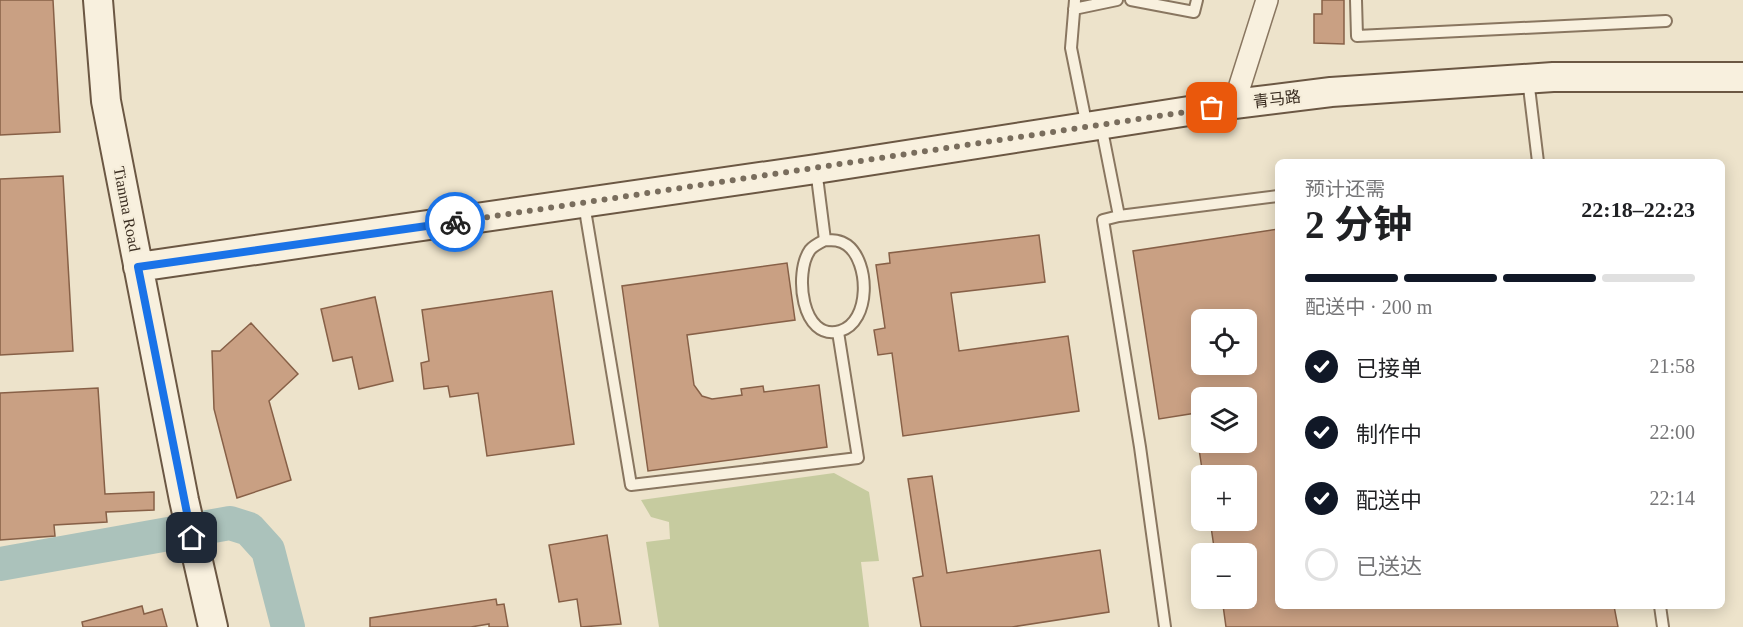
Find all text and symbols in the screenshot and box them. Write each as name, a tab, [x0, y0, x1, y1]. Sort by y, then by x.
pin	[1186, 82, 1237, 133]
street label: 青马路	[1252, 88, 1302, 110]
icon: bag	[1195, 91, 1228, 124]
street label: Tianma Road	[110, 165, 144, 253]
text: 预计还需	[1305, 178, 1385, 200]
courier	[425, 192, 485, 252]
text: 22:18–22:23	[1581, 197, 1695, 222]
text: 2 分钟	[1305, 203, 1412, 246]
icon: bike	[439, 206, 472, 239]
text: 配送中 · 200 m	[1305, 296, 1432, 318]
map controls	[1191, 309, 1257, 609]
button: locate	[1191, 309, 1257, 375]
icon: check	[1305, 350, 1338, 383]
text: 21:58	[1649, 355, 1695, 377]
text: 已接单	[1356, 356, 1422, 381]
button: layers	[1191, 387, 1257, 453]
icon: check	[1305, 416, 1338, 449]
text: 22:00	[1649, 421, 1695, 443]
text: 制作中	[1356, 422, 1422, 447]
button: +	[1191, 465, 1257, 531]
icon: check	[1305, 482, 1338, 515]
text: 22:14	[1649, 487, 1695, 509]
text: 配送中	[1356, 488, 1422, 513]
pin	[166, 512, 217, 563]
icon: home	[175, 521, 208, 554]
button: −	[1191, 543, 1257, 609]
text: 已送达	[1356, 554, 1422, 579]

